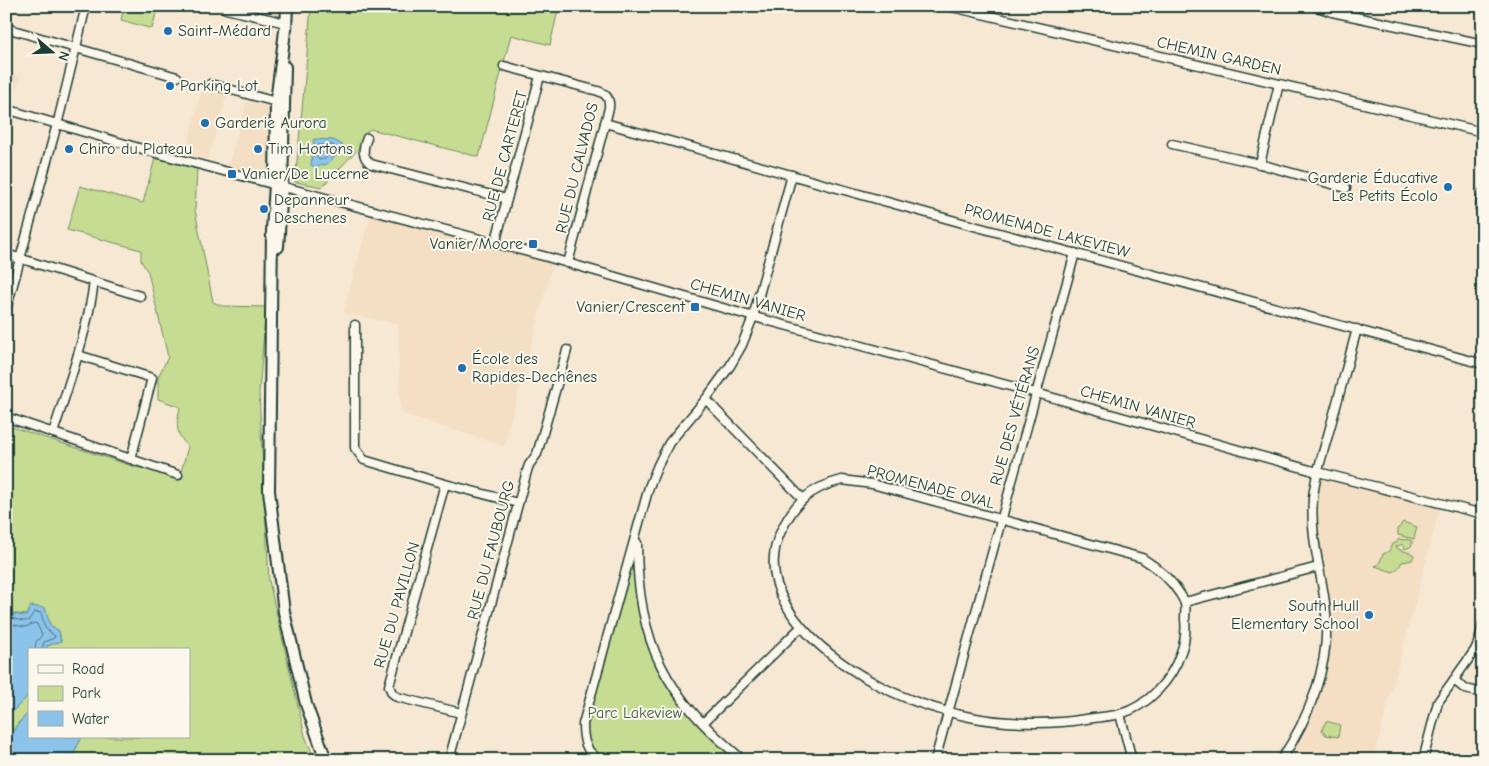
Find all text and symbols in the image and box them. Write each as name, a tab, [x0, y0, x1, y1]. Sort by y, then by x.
place label: Saint-Médard	[178, 22, 271, 40]
marker: Saint-Médard	[162, 25, 174, 37]
north arrow	[28, 28, 78, 78]
street label: CHEMIN GARDEN	[1155, 33, 1283, 79]
text: N	[54, 49, 73, 63]
place label: Parking Lot	[180, 77, 258, 95]
marker: Parking Lot	[164, 80, 176, 92]
street label: RUE DE CARTERET	[479, 88, 531, 223]
street label: RUE DU CALVADOS	[552, 101, 602, 235]
place label: Garderie Aurora	[215, 114, 327, 132]
marker: Garderie Aurora	[199, 117, 211, 129]
place label: Chiro du Plateau	[79, 140, 192, 158]
place label: Tim Hortons	[268, 140, 353, 158]
marker: Chiro du Plateau	[63, 143, 75, 155]
marker: Tim Hortons	[252, 143, 264, 155]
place label: Vanier/De Lucerne	[242, 165, 369, 183]
marker: Vanier/De Lucerne	[226, 168, 238, 180]
place label: Garderie Éducative Les Petits Écolo	[1308, 168, 1438, 205]
marker: Garderie Éducative Les Petits Écolo	[1442, 181, 1454, 193]
place label: Depanneur Deschenes	[274, 191, 350, 227]
street label: PROMENADE LAKEVIEW	[962, 200, 1132, 262]
marker: Depanneur Deschenes	[258, 203, 270, 215]
place label: Vanier/Moore	[430, 235, 523, 253]
marker: Vanier/Moore	[527, 238, 539, 250]
street label: CHEMIN VANIER	[688, 275, 808, 325]
place label: Vanier/Crescent	[577, 298, 685, 316]
marker: Vanier/Crescent	[689, 301, 701, 313]
street label: RUE DES VÉTÉRANS	[986, 344, 1044, 488]
place label: École des Rapides-Dechênes	[472, 349, 598, 386]
marker: École des Rapides-Dechênes	[456, 362, 468, 374]
street label: CHEMIN VANIER	[1078, 382, 1198, 432]
street label: PROMENADE OVAL	[865, 461, 997, 513]
street label: RUE DU FAUBOURG	[464, 478, 518, 622]
street label: RUE DU PAVILLON	[370, 540, 424, 670]
place label: South Hull Elementary School	[1231, 597, 1359, 633]
marker: South Hull Elementary School	[1363, 609, 1375, 621]
legend	[28, 648, 190, 738]
text: Road	[72, 660, 104, 678]
text: Park	[72, 684, 101, 702]
park label: Parc Lakeview	[588, 704, 683, 722]
text: Water	[72, 710, 109, 728]

